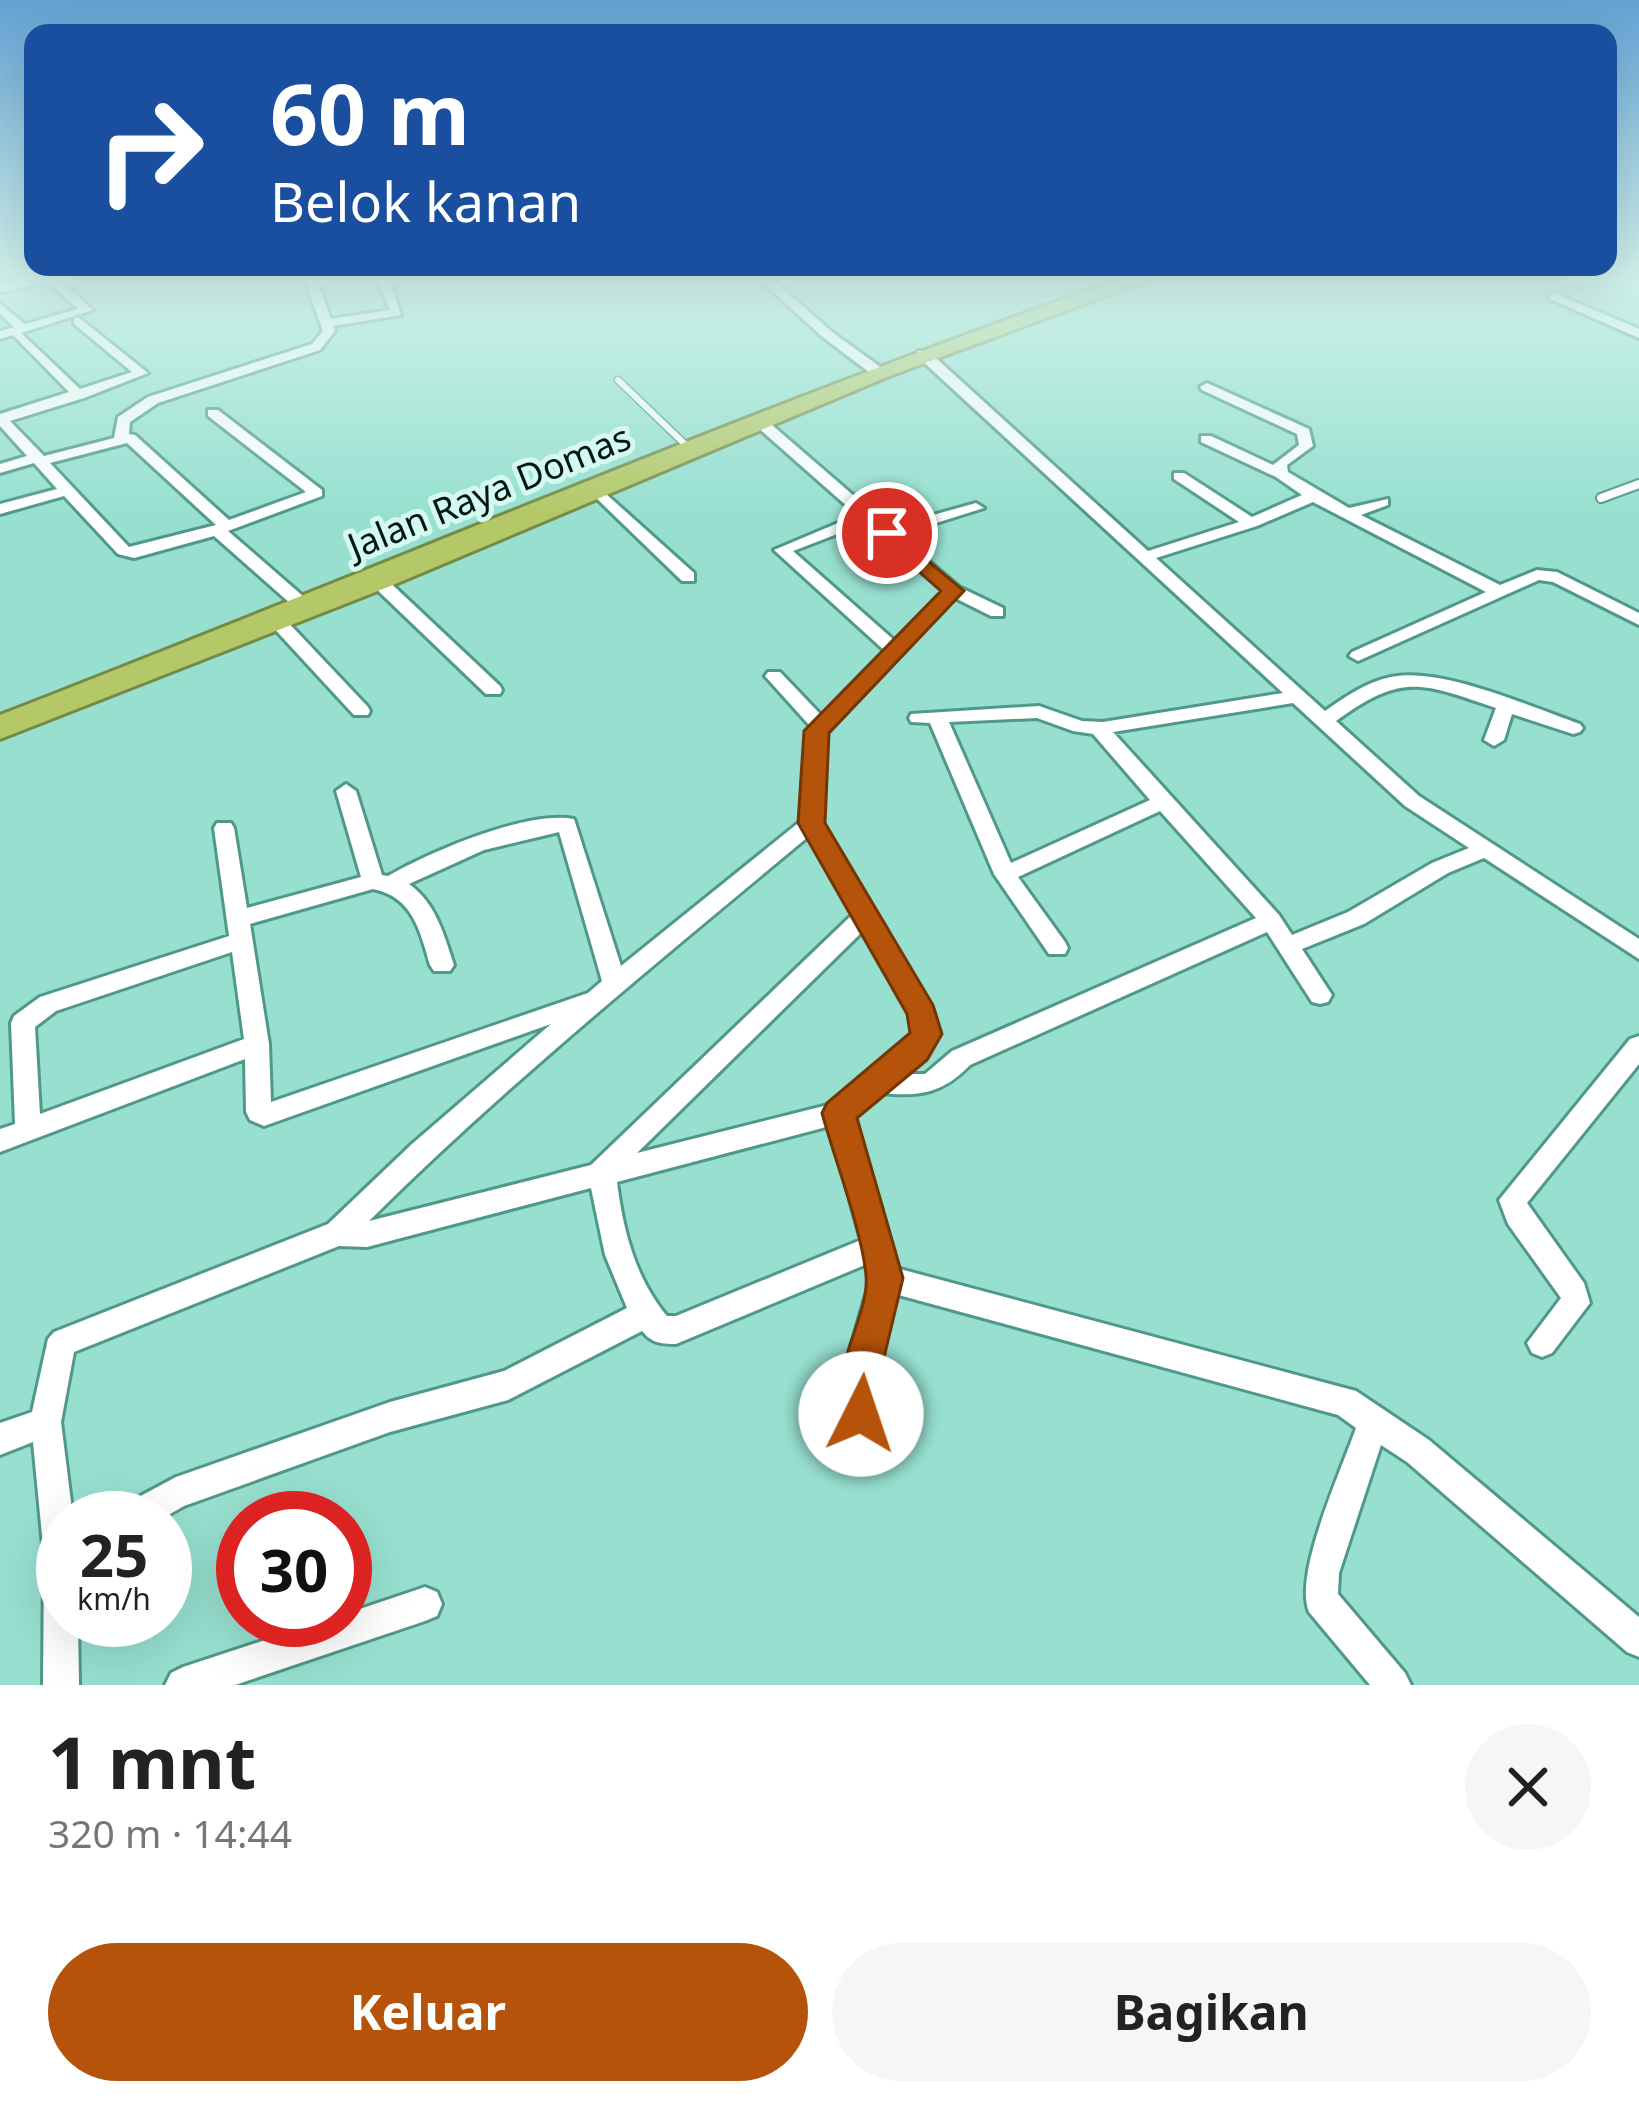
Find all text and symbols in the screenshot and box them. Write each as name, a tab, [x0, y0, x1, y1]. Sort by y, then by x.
text: 60 m	[270, 55, 470, 170]
icon: right	[72, 72, 228, 228]
text: Belok kanan	[270, 164, 581, 238]
street label: Jalan Raya Domas	[338, 412, 638, 571]
pin	[836, 482, 938, 584]
icon: arrive	[854, 500, 920, 566]
position arrow	[798, 1351, 924, 1477]
speed limit sign: 30	[216, 1491, 372, 1647]
text: 25	[80, 1513, 148, 1595]
text: km/h	[77, 1578, 151, 1619]
text: 1 mnt	[48, 1712, 256, 1810]
button: close	[1465, 1724, 1591, 1850]
text: 320 m · 14:44	[48, 1806, 292, 1859]
button: Keluar	[48, 1943, 808, 2081]
button: Bagikan	[832, 1943, 1591, 2081]

